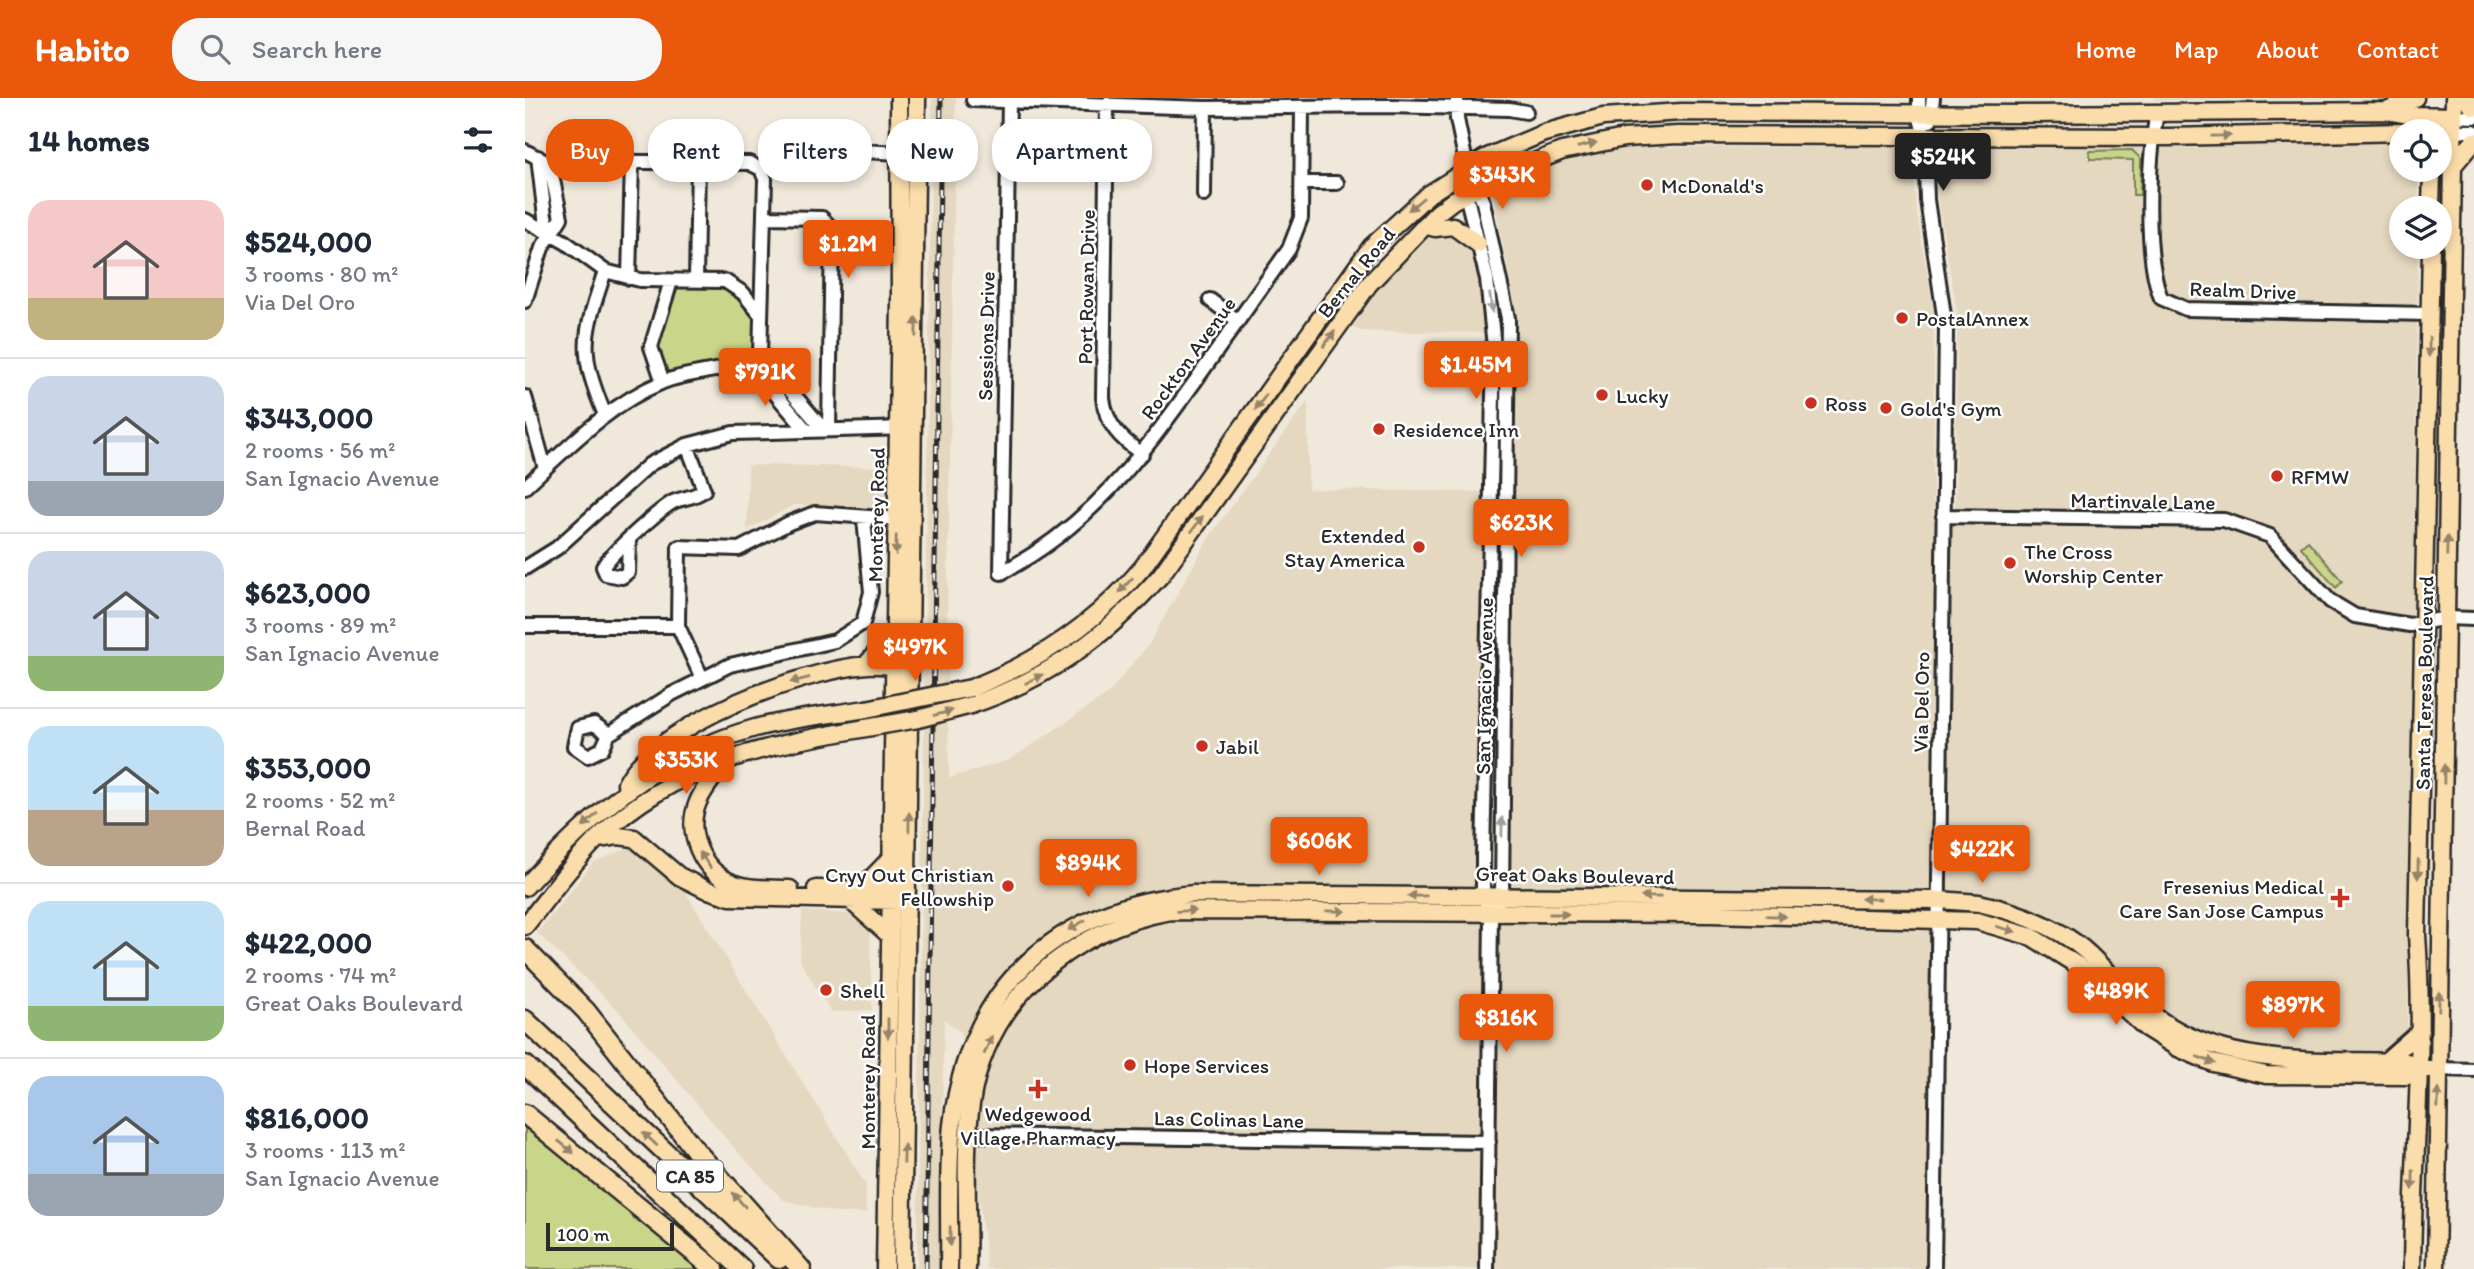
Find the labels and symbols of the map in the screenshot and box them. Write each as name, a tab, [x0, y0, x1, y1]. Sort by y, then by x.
one-way arrow	[2210, 130, 2232, 142]
pin: $524K	[1894, 134, 1992, 193]
one-way arrow	[1576, 139, 1598, 150]
pin: $343K	[1453, 152, 1551, 211]
place label: McDonald's	[1661, 173, 1764, 198]
marker: McDonald's	[1639, 177, 1655, 193]
one-way arrow	[1408, 196, 1425, 211]
street label: Port Rowan Drive	[1072, 209, 1100, 365]
pin: $1.2M	[799, 220, 897, 280]
street label: Bernal Road	[1312, 221, 1401, 323]
street label: Sessions Drive	[972, 271, 1000, 401]
street label: Realm Drive	[2189, 276, 2297, 304]
street label: Rockton Avenue	[1135, 292, 1241, 424]
one-way arrow	[1485, 292, 1496, 314]
place label: PostalAnnex	[1916, 306, 2029, 331]
marker: PostalAnnex	[1894, 310, 1910, 326]
one-way arrow	[910, 316, 922, 338]
one-way arrow	[1322, 330, 1336, 348]
one-way arrow	[2423, 336, 2435, 358]
pin: $1.45M	[1419, 342, 1533, 401]
pin: $791K	[716, 348, 814, 408]
place label: Lucky	[1616, 383, 1669, 408]
marker: Lucky	[1594, 387, 1610, 403]
place label: Ross	[1825, 391, 1867, 416]
one-way arrow	[1254, 393, 1268, 411]
marker: Ross	[1803, 395, 1819, 411]
place label: Gold's Gym	[1900, 396, 2002, 421]
marker: Gold's Gym	[1878, 400, 1894, 416]
place label: Residence Inn	[1393, 417, 1519, 442]
marker: Residence Inn	[1371, 421, 1387, 437]
street label: Monterey Road	[862, 447, 890, 583]
place label: RFMW	[2291, 464, 2349, 489]
marker: RFMW	[2269, 468, 2285, 484]
street label: Martinvale Lane	[2070, 487, 2216, 515]
pin: $623K	[1472, 500, 1570, 559]
one-way arrow	[1190, 515, 1204, 534]
place label: Extended Stay America	[1285, 523, 1405, 572]
one-way arrow	[890, 534, 902, 556]
one-way arrow	[2441, 535, 2453, 557]
marker: Extended Stay America	[1411, 539, 1427, 555]
place label: The Cross Worship Center	[2024, 539, 2164, 588]
marker: The Cross Worship Center	[2002, 555, 2018, 571]
street label: Santa Teresa Boulevard	[2410, 576, 2438, 790]
one-way arrow	[1119, 577, 1135, 594]
street label: San Ignacio Avenue	[1470, 597, 1498, 775]
pin: $497K	[866, 624, 964, 683]
street label: Via Del Oro	[1908, 651, 1934, 753]
one-way arrow	[1024, 673, 1044, 685]
one-way arrow	[789, 675, 811, 686]
one-way arrow	[932, 707, 954, 718]
place label: Jabil	[1216, 734, 1259, 759]
pin: $353K	[637, 736, 735, 796]
marker: Jabil	[1194, 738, 1210, 754]
one-way arrow	[2438, 762, 2449, 784]
one-way arrow	[582, 811, 599, 827]
one-way arrow	[903, 811, 915, 833]
one-way arrow	[1496, 816, 1508, 838]
pin: $606K	[1270, 818, 1368, 877]
pin: $422K	[1933, 826, 2031, 885]
pin: $894K	[1039, 840, 1137, 899]
one-way arrow	[698, 851, 712, 869]
one-way arrow	[2413, 858, 2424, 880]
street label: Great Oaks Boulevard	[1475, 861, 1675, 889]
place label: Cryy Out Christian Fellowship	[825, 862, 994, 911]
place label: Fresenius Medical Care San Jose Campus	[2119, 874, 2324, 923]
marker: Cryy Out Christian Fellowship	[1000, 878, 1016, 894]
marker: Fresenius Medical Care San Jose Campus	[2330, 888, 2350, 908]
one-way arrow	[1406, 890, 1428, 901]
one-way arrow	[1640, 891, 1662, 903]
one-way arrow	[1859, 894, 1881, 905]
one-way arrow	[1175, 905, 1197, 916]
one-way arrow	[1325, 906, 1347, 917]
one-way arrow	[1548, 908, 1570, 920]
one-way arrow	[1766, 910, 1788, 922]
one-way arrow	[1067, 919, 1086, 932]
one-way arrow	[1996, 925, 2017, 935]
pin: $489K	[2067, 968, 2165, 1027]
place label: Shell	[840, 978, 885, 1003]
marker: Shell	[818, 982, 834, 998]
pin: $897K	[2244, 982, 2342, 1041]
one-way arrow	[2434, 990, 2445, 1012]
pin: $816K	[1457, 995, 1555, 1054]
street label: Monterey Road	[855, 1015, 880, 1149]
one-way arrow	[882, 1017, 894, 1039]
one-way arrow	[983, 1034, 994, 1055]
place label: Hope Services	[1144, 1053, 1269, 1078]
one-way arrow	[2196, 1055, 2217, 1066]
marker: Hope Services	[1122, 1057, 1138, 1073]
marker: Wedgewood Village Pharmacy	[1030, 1081, 1046, 1097]
one-way arrow	[2433, 1087, 2444, 1109]
place label: Wedgewood Village Pharmacy	[960, 1101, 1116, 1150]
street label: Las Colinas Lane	[1154, 1105, 1304, 1133]
one-way arrow	[642, 1131, 659, 1147]
one-way arrow	[557, 1139, 574, 1154]
one-way arrow	[898, 1142, 910, 1164]
road number: CA 85	[657, 1160, 723, 1192]
one-way arrow	[2407, 1169, 2418, 1191]
one-way arrow	[732, 1192, 748, 1209]
scale bar	[546, 1220, 674, 1252]
one-way arrow	[944, 1225, 955, 1247]

